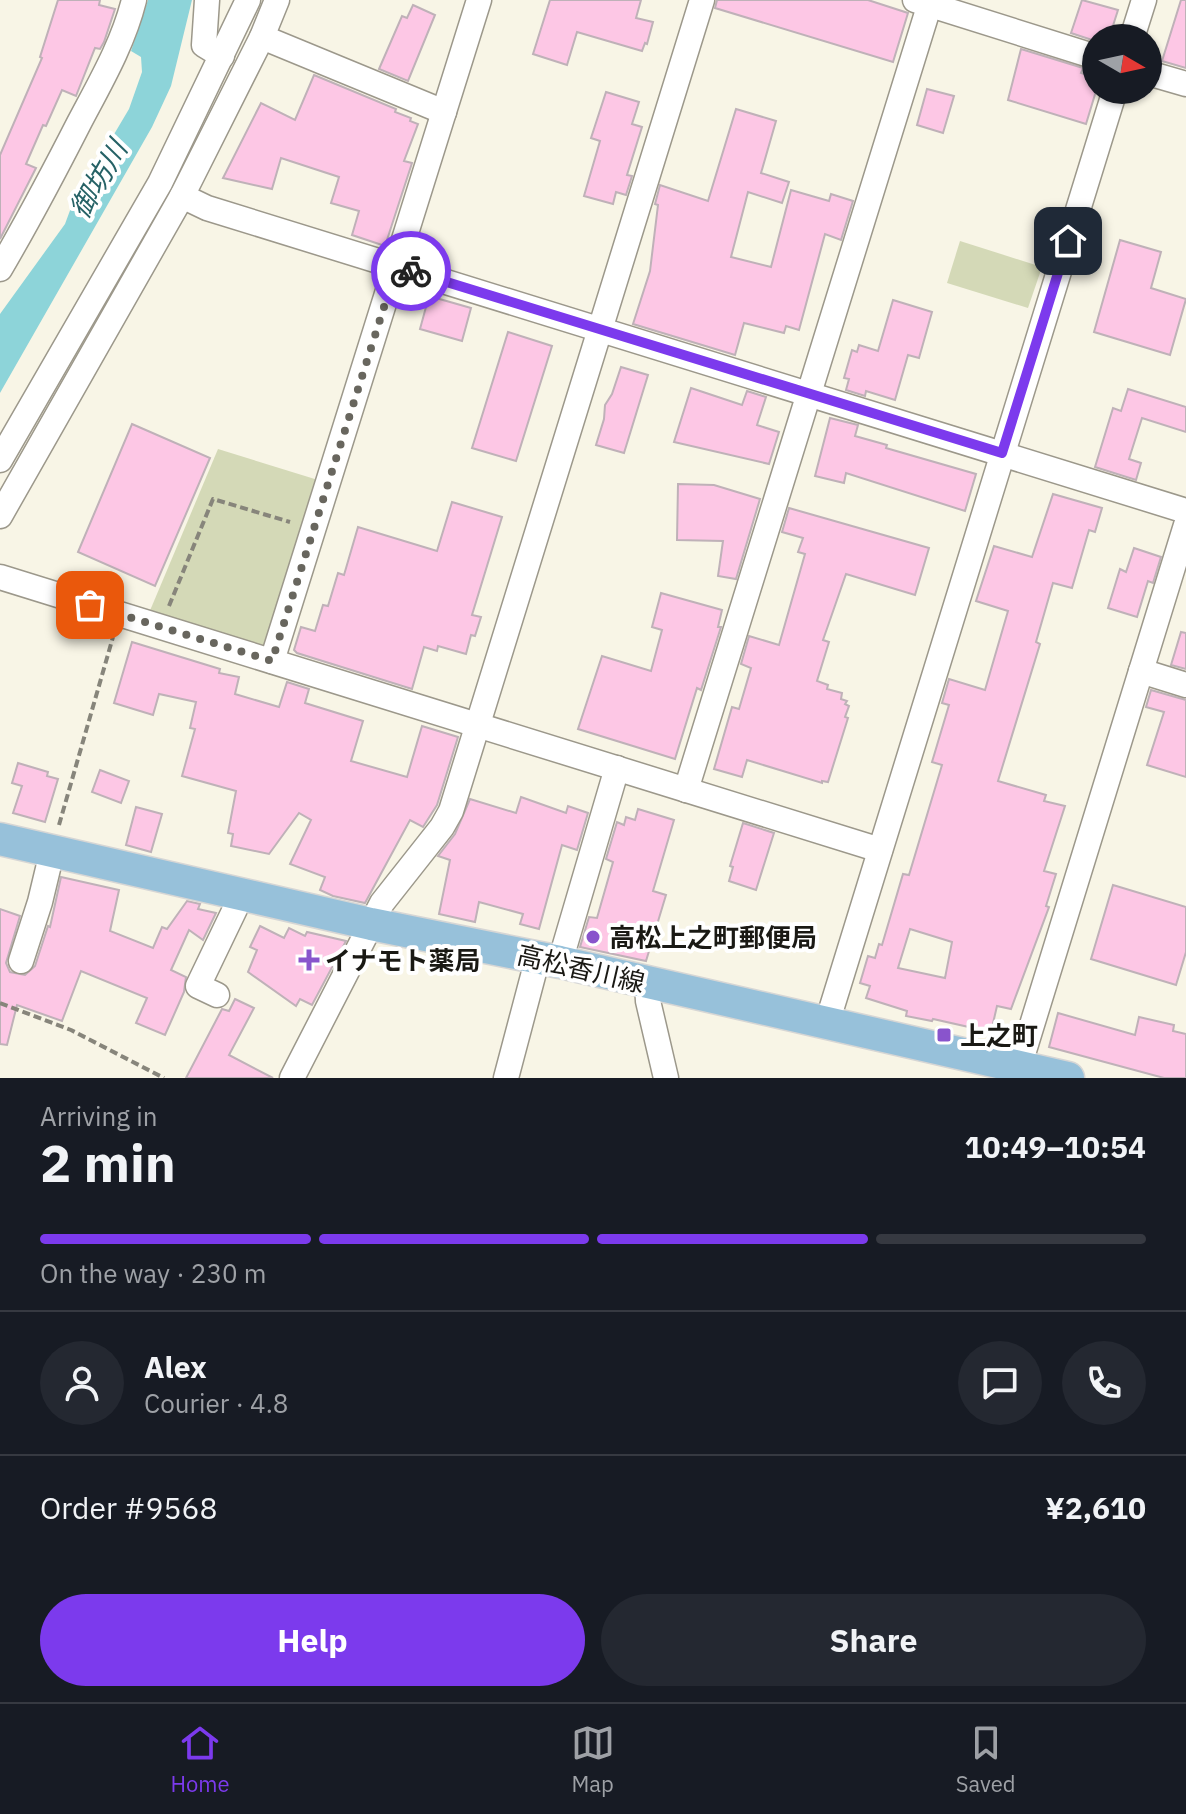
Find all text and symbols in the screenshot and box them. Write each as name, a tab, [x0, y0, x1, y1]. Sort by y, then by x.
north arrow	[1082, 24, 1162, 104]
map controls	[1082, 24, 1162, 104]
water label: 御坊川	[61, 131, 137, 225]
pin	[1034, 207, 1102, 275]
icon: home	[1046, 219, 1090, 263]
courier	[371, 231, 451, 311]
icon: bike	[389, 249, 433, 293]
pin	[56, 571, 124, 639]
icon: bag	[68, 583, 112, 627]
place label: 高松上之町郵便局	[609, 920, 817, 954]
marker: 高松上之町郵便局	[584, 928, 602, 946]
street label: 高松香川線	[514, 937, 648, 999]
place label: イナモト薬局	[325, 943, 480, 977]
marker: イナモト薬局	[300, 951, 318, 969]
place label: 上之町	[960, 1018, 1038, 1052]
marker: 上之町	[935, 1026, 953, 1044]
text: Arriving in	[40, 1099, 157, 1133]
text: 10:49–10:54	[965, 1127, 1146, 1166]
text: 2 min	[40, 1129, 176, 1196]
text: On the way · 230 m	[40, 1256, 266, 1290]
button: person	[40, 1341, 124, 1425]
button: chat	[958, 1341, 1042, 1425]
button: phone	[1062, 1341, 1146, 1425]
text: Alex	[144, 1347, 207, 1386]
text: Courier · 4.8	[144, 1386, 288, 1420]
text: Order #9568	[40, 1488, 217, 1527]
text: ¥2,610	[1045, 1488, 1146, 1527]
button: Help	[40, 1594, 585, 1686]
button: Share	[601, 1594, 1146, 1686]
tab: Home	[170, 1721, 230, 1798]
tab: Map	[571, 1721, 615, 1798]
tab: Saved	[956, 1721, 1015, 1798]

